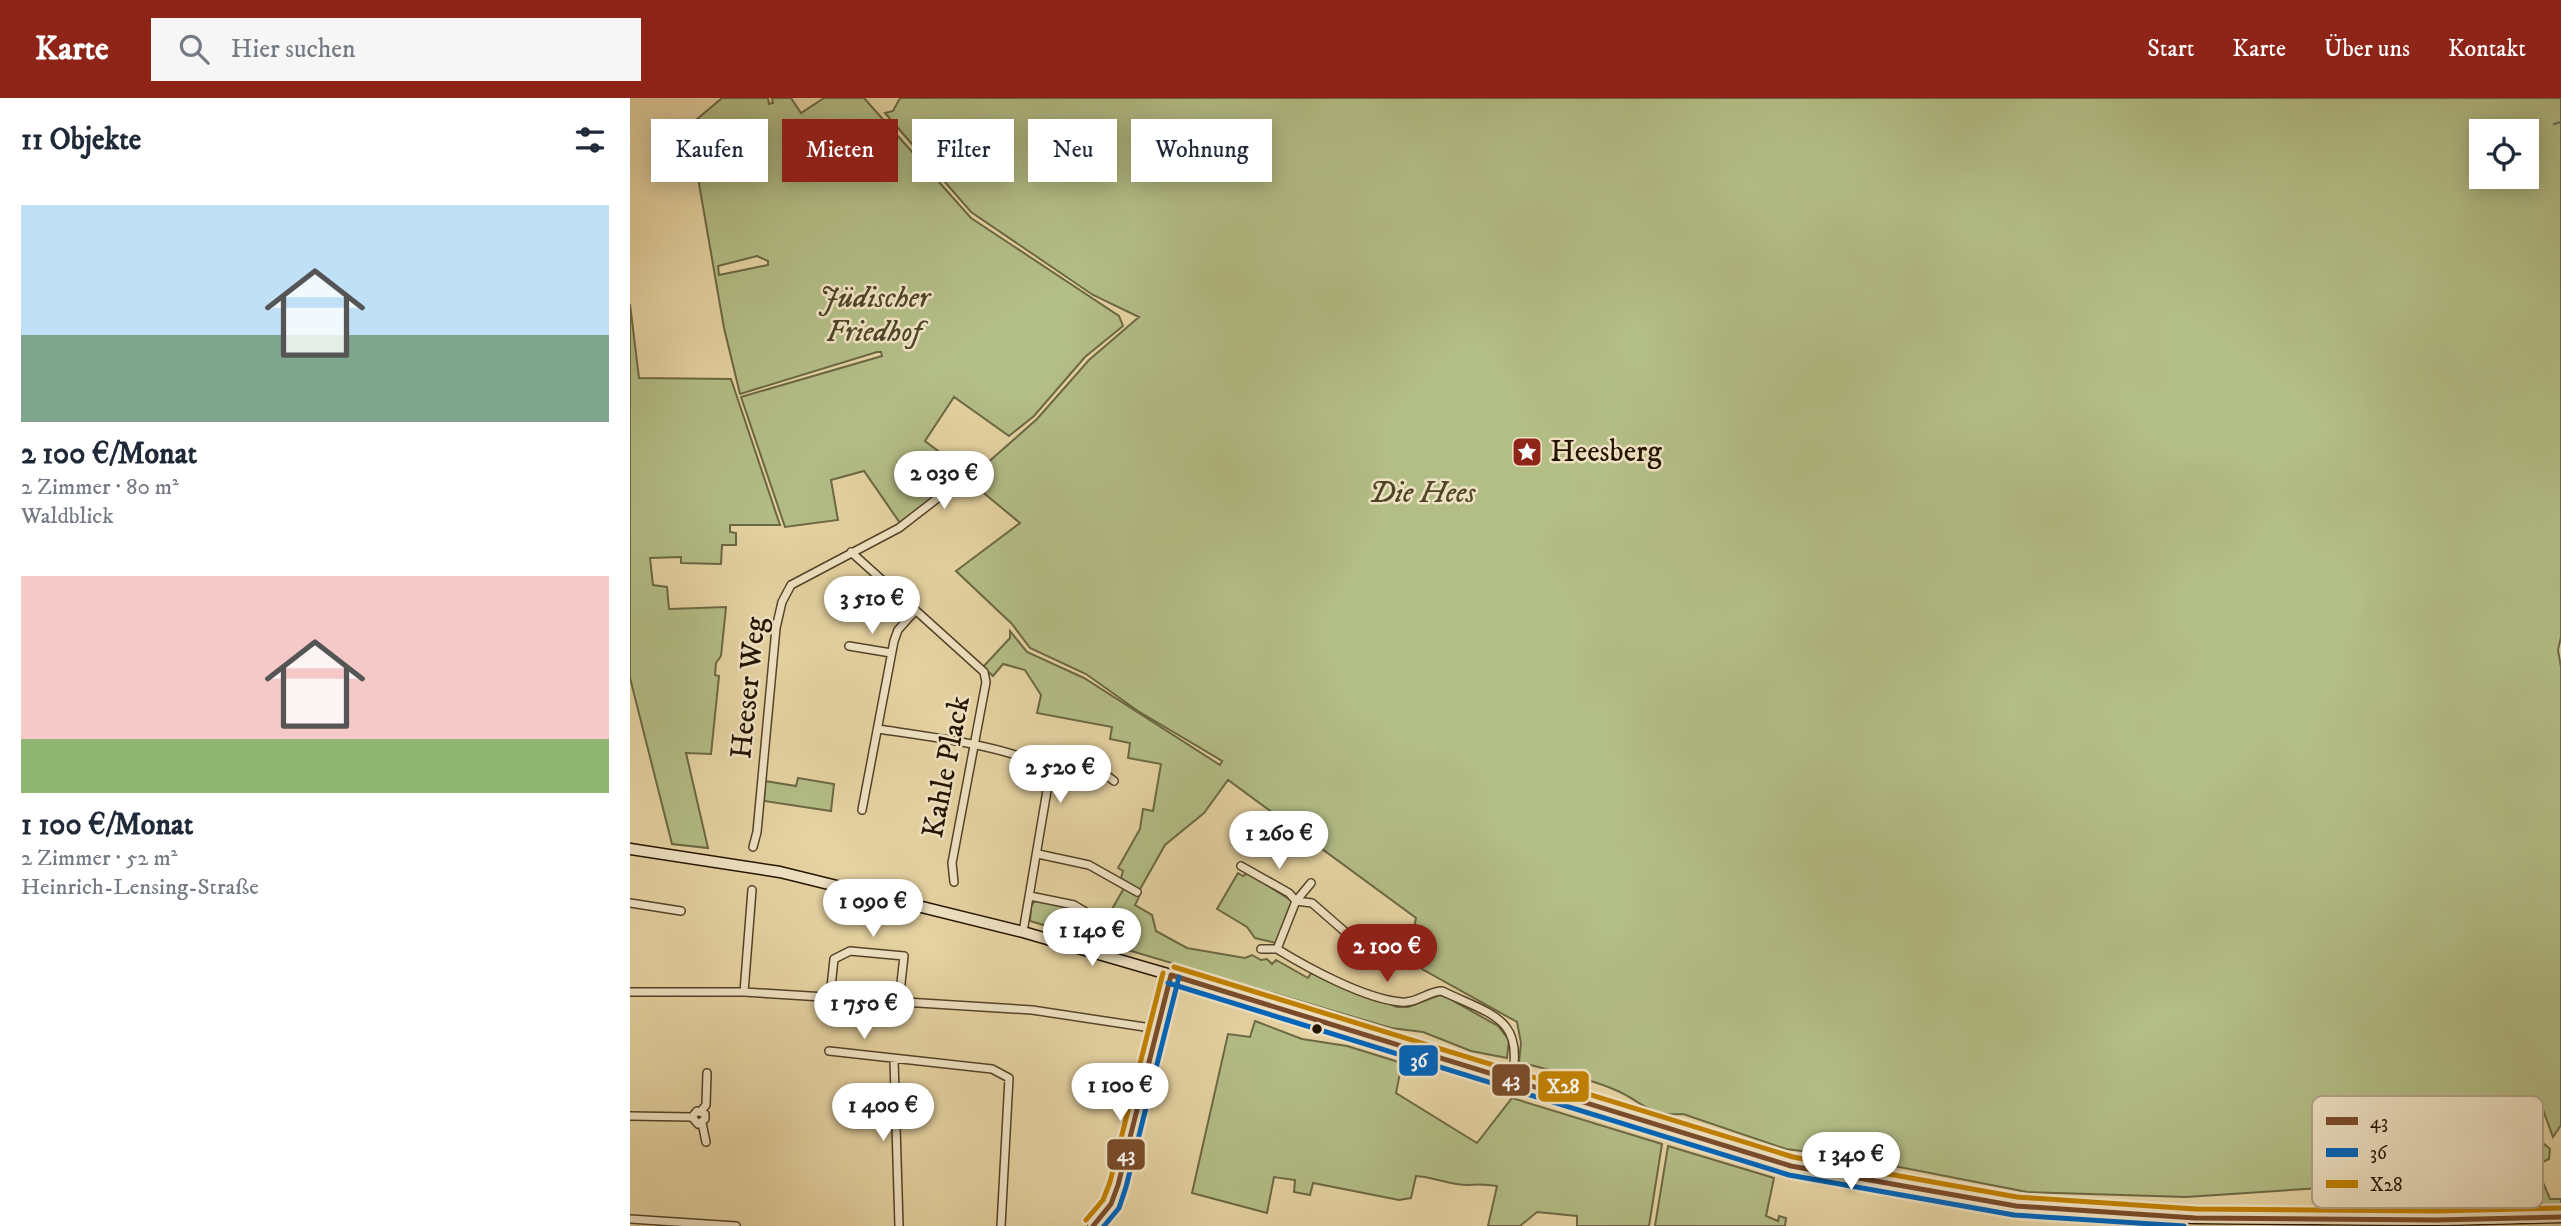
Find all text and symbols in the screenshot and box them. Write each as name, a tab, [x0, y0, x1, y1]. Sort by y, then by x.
search box	[151, 18, 641, 81]
text: Karte	[35, 29, 109, 70]
icon: search	[175, 30, 213, 68]
text: Hier suchen	[231, 33, 356, 66]
text: Start	[2147, 34, 2194, 64]
text: Karte	[2232, 34, 2286, 64]
text: Über uns	[2324, 34, 2410, 64]
text: Kontakt	[2448, 34, 2526, 64]
chip: Kaufen	[651, 119, 768, 182]
chip: Mieten	[782, 119, 898, 182]
chip: Filter	[912, 119, 1014, 182]
chip: Neu	[1028, 119, 1117, 182]
chip: Wohnung	[1131, 119, 1272, 182]
map controls	[2469, 119, 2539, 189]
button: locate	[2469, 119, 2539, 189]
icon: filters	[571, 121, 609, 159]
text: 11 Objekte	[21, 122, 141, 159]
icon: home	[252, 250, 378, 376]
park label: Jüdischer Friedhof	[818, 280, 932, 351]
place label: Heesberg	[1550, 434, 1662, 471]
place icon: Heesberg	[1510, 435, 1544, 469]
text: 2 100 €/Monat	[21, 436, 197, 473]
pin: 2 030 €	[879, 452, 1009, 511]
text: 2 030 €	[910, 459, 978, 488]
text: 2 Zimmer · 80 m²	[21, 473, 179, 502]
park label: Die Hees	[1369, 475, 1476, 512]
text: Waldblick	[21, 502, 114, 531]
pin: 3 510 €	[807, 576, 937, 636]
text: 3 510 €	[840, 584, 904, 613]
street label: Heeser Weg	[723, 615, 775, 761]
icon: home	[252, 621, 378, 747]
street label: Kahle Plack	[915, 693, 979, 841]
pin: 2 520 €	[995, 746, 1125, 805]
text: 2 520 €	[1025, 753, 1095, 782]
text: 1 100 €/Monat	[21, 807, 193, 844]
pin: 1 260 €	[1214, 812, 1344, 871]
text: 1 260 €	[1245, 819, 1313, 848]
text: 2 Zimmer · 52 m²	[21, 844, 178, 873]
text: Heinrich-Lensing-Straße	[21, 873, 259, 902]
pin: 1 090 €	[808, 880, 938, 939]
text: 1 090 €	[839, 887, 907, 916]
pin: 1 140 €	[1027, 908, 1157, 968]
text: 1 140 €	[1059, 916, 1125, 945]
pin: 2 100 €	[1322, 924, 1452, 984]
text: 2 100 €	[1353, 932, 1421, 961]
pin: 1 750 €	[799, 982, 929, 1041]
text: 1 750 €	[830, 989, 898, 1018]
unlabelled marker	[1310, 1022, 1324, 1036]
line badge: 36	[1398, 1044, 1439, 1077]
text: 36	[1411, 1050, 1429, 1073]
pin: 1 100 €	[1055, 1063, 1185, 1123]
line badge: 43	[1491, 1063, 1531, 1097]
text: 43	[1502, 1069, 1520, 1092]
line badge: X28	[1537, 1070, 1590, 1103]
text: 1 100 €	[1088, 1071, 1152, 1100]
text: X28	[1547, 1076, 1580, 1099]
pin: 1 400 €	[818, 1084, 948, 1143]
text: 1 400 €	[848, 1091, 918, 1120]
legend	[2312, 1096, 2543, 1208]
text: 43	[2370, 1111, 2388, 1134]
pin: 1 340 €	[1786, 1132, 1916, 1192]
line badge: 43	[1106, 1138, 1146, 1171]
text: 1 340 €	[1818, 1140, 1884, 1169]
text: 36	[2370, 1142, 2388, 1165]
text: 43	[1117, 1144, 1135, 1167]
text: X28	[2370, 1174, 2403, 1197]

